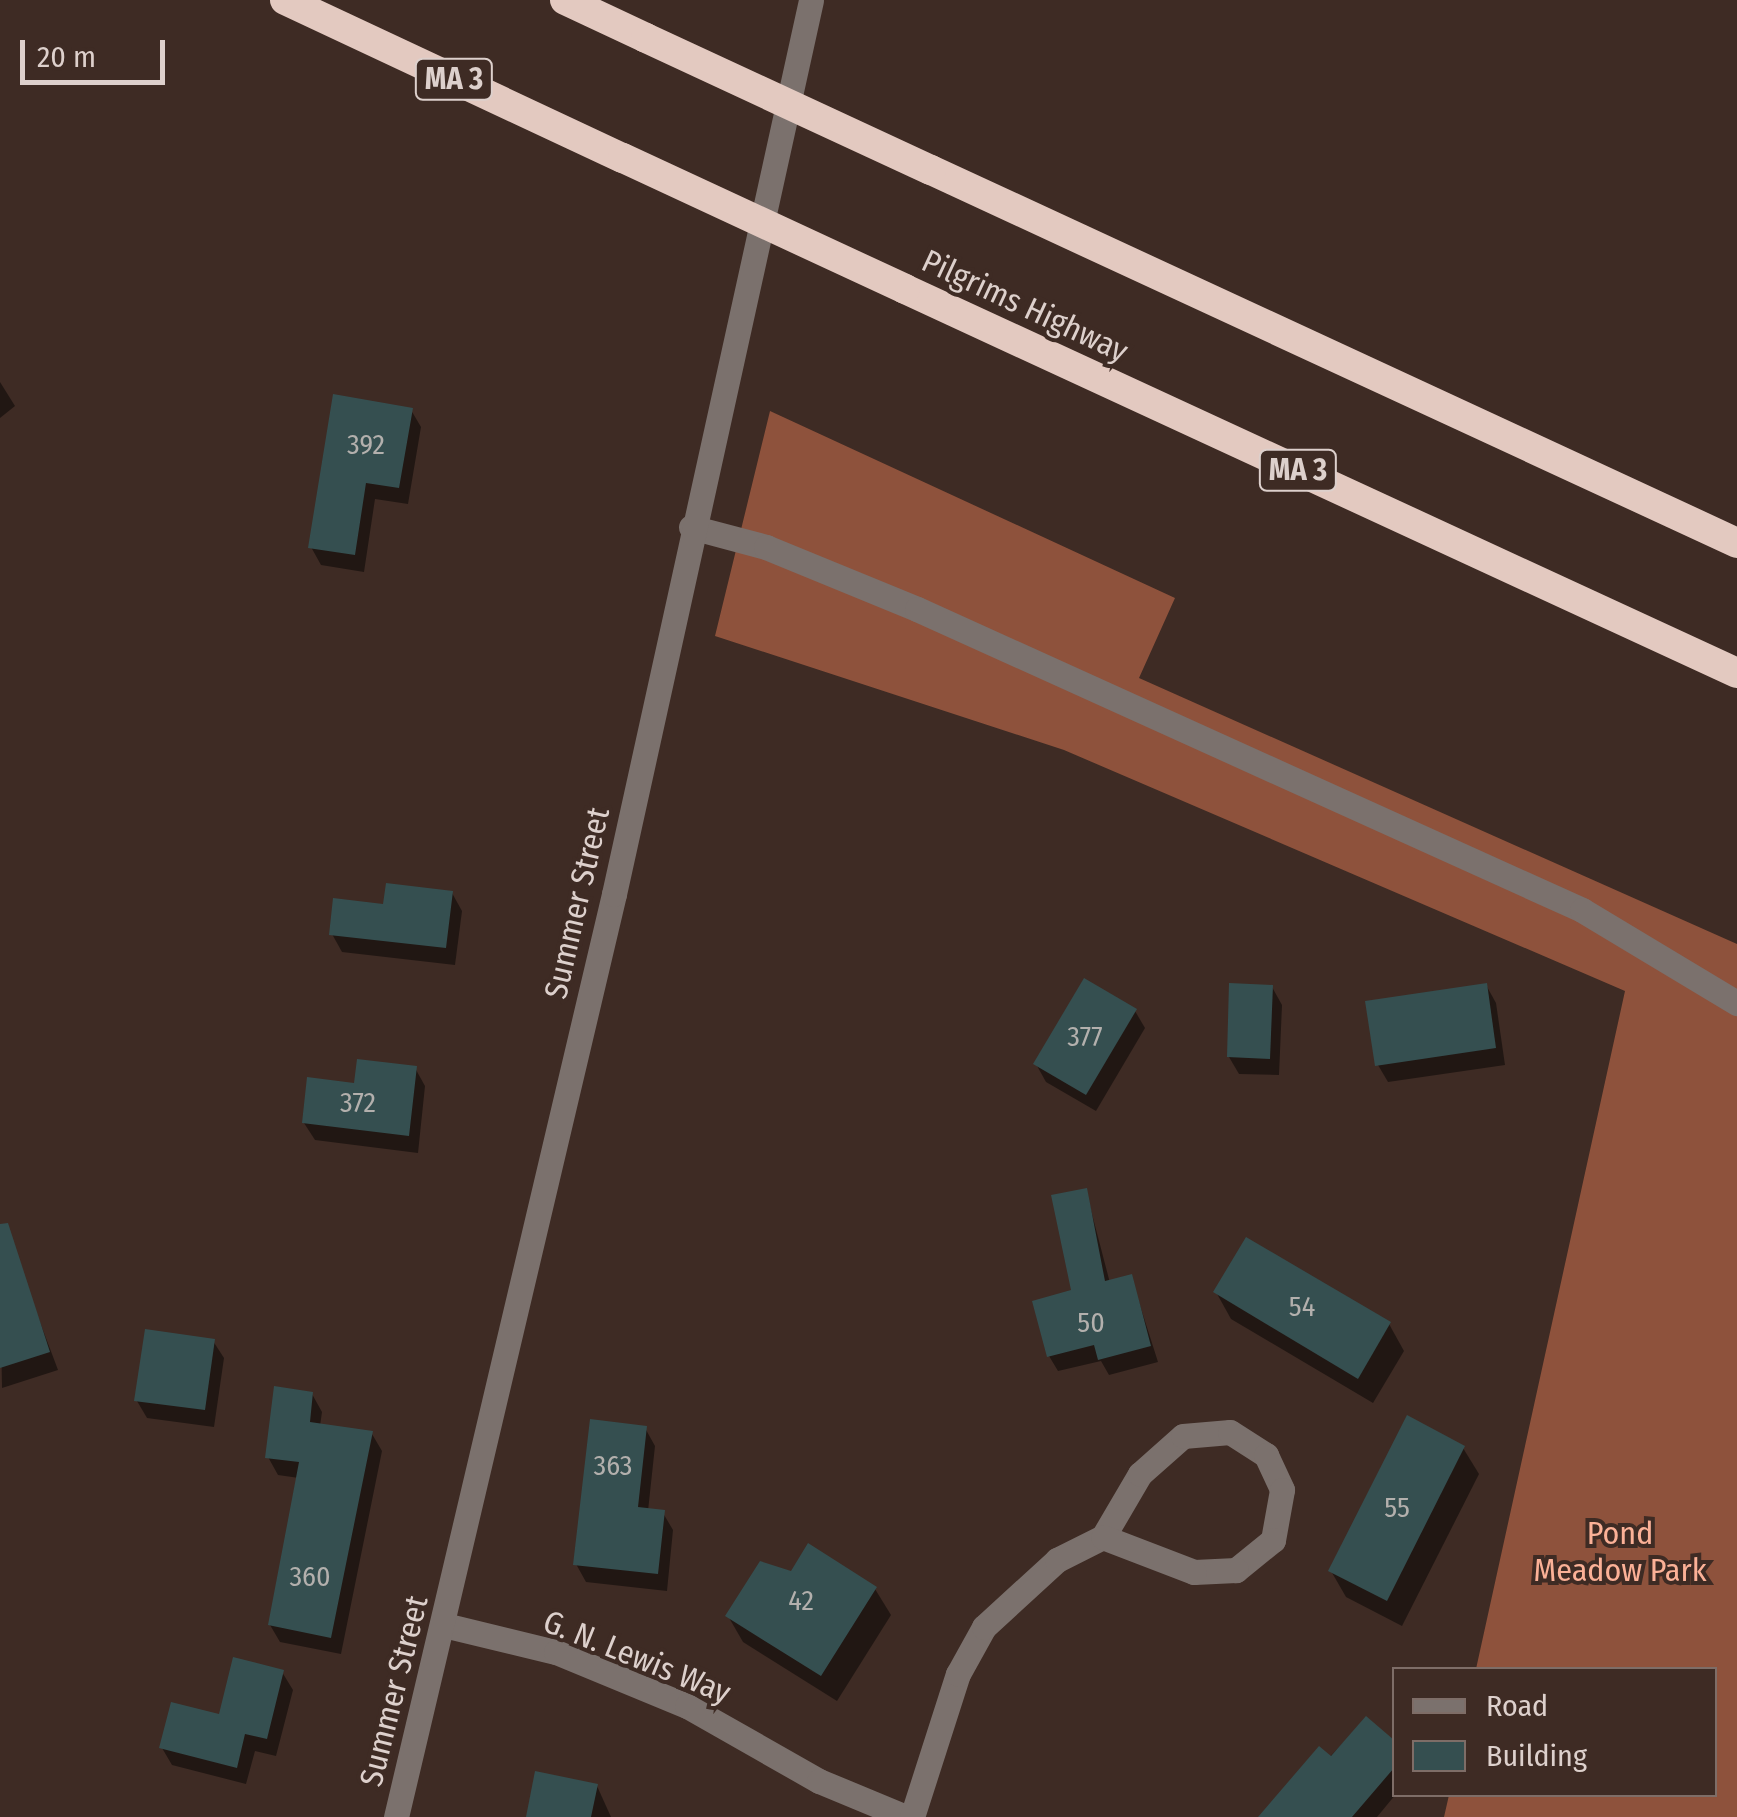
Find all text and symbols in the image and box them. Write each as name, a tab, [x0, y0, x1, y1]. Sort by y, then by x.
scale bar	[25, 20, 170, 82]
text: 20 m	[37, 39, 96, 75]
road number: MA 3	[414, 54, 494, 104]
street label: Pilgrims Highway	[916, 242, 1134, 370]
house number: 392	[347, 428, 385, 462]
road number: MA 3	[1258, 445, 1338, 495]
street label: Summer Street	[536, 804, 618, 1002]
house number: 377	[1067, 1020, 1103, 1054]
house number: 372	[340, 1086, 376, 1120]
house number: 54	[1289, 1290, 1315, 1324]
house number: 50	[1077, 1306, 1105, 1340]
house number: 363	[594, 1449, 632, 1483]
house number: 55	[1384, 1491, 1410, 1525]
park label: Pond Meadow Park	[1533, 1515, 1707, 1590]
house number: 360	[289, 1560, 331, 1594]
house number: 42	[788, 1584, 814, 1618]
street label: Summer Street	[352, 1592, 436, 1790]
street label: G. N. Lewis Way	[538, 1602, 736, 1712]
legend	[1392, 1667, 1717, 1797]
text: Road	[1486, 1688, 1548, 1724]
text: Building	[1486, 1738, 1587, 1774]

